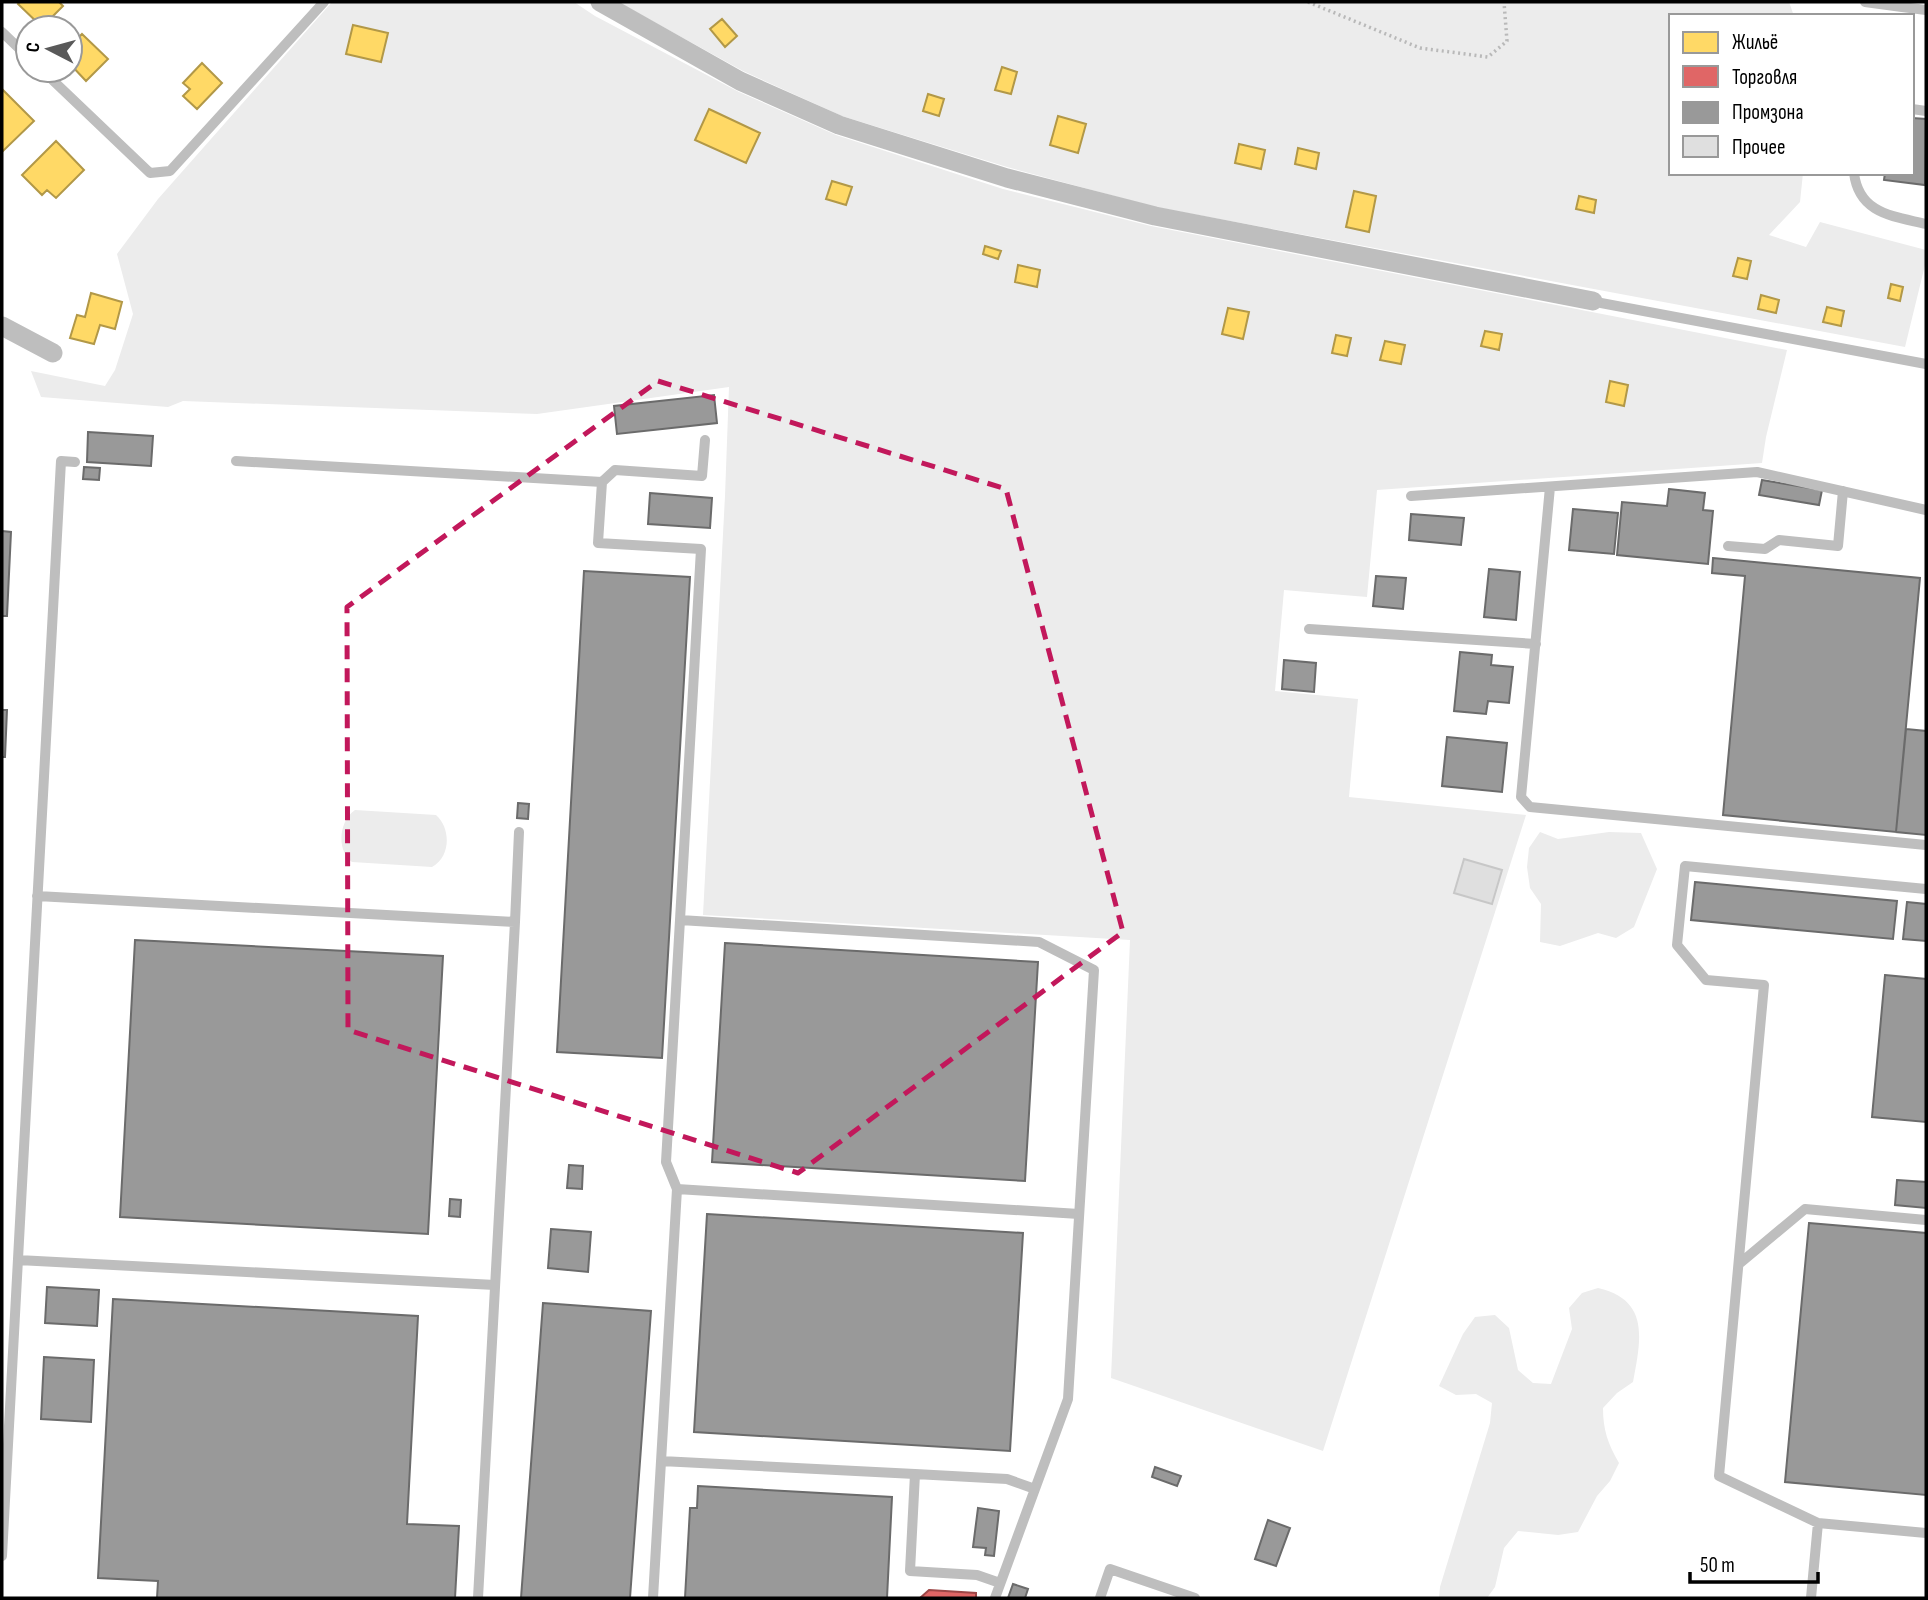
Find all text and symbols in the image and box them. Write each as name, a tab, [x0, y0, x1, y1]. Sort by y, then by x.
north arrow	[14, 14, 84, 84]
legend	[1669, 14, 1914, 175]
text: Жильё	[1732, 30, 1778, 55]
text: С	[22, 41, 46, 53]
text: Торговля	[1732, 65, 1797, 90]
text: Промзона	[1732, 100, 1803, 125]
text: Прочее	[1732, 135, 1785, 160]
scale bar	[1690, 1540, 1818, 1584]
text: 50 m	[1700, 1553, 1735, 1578]

